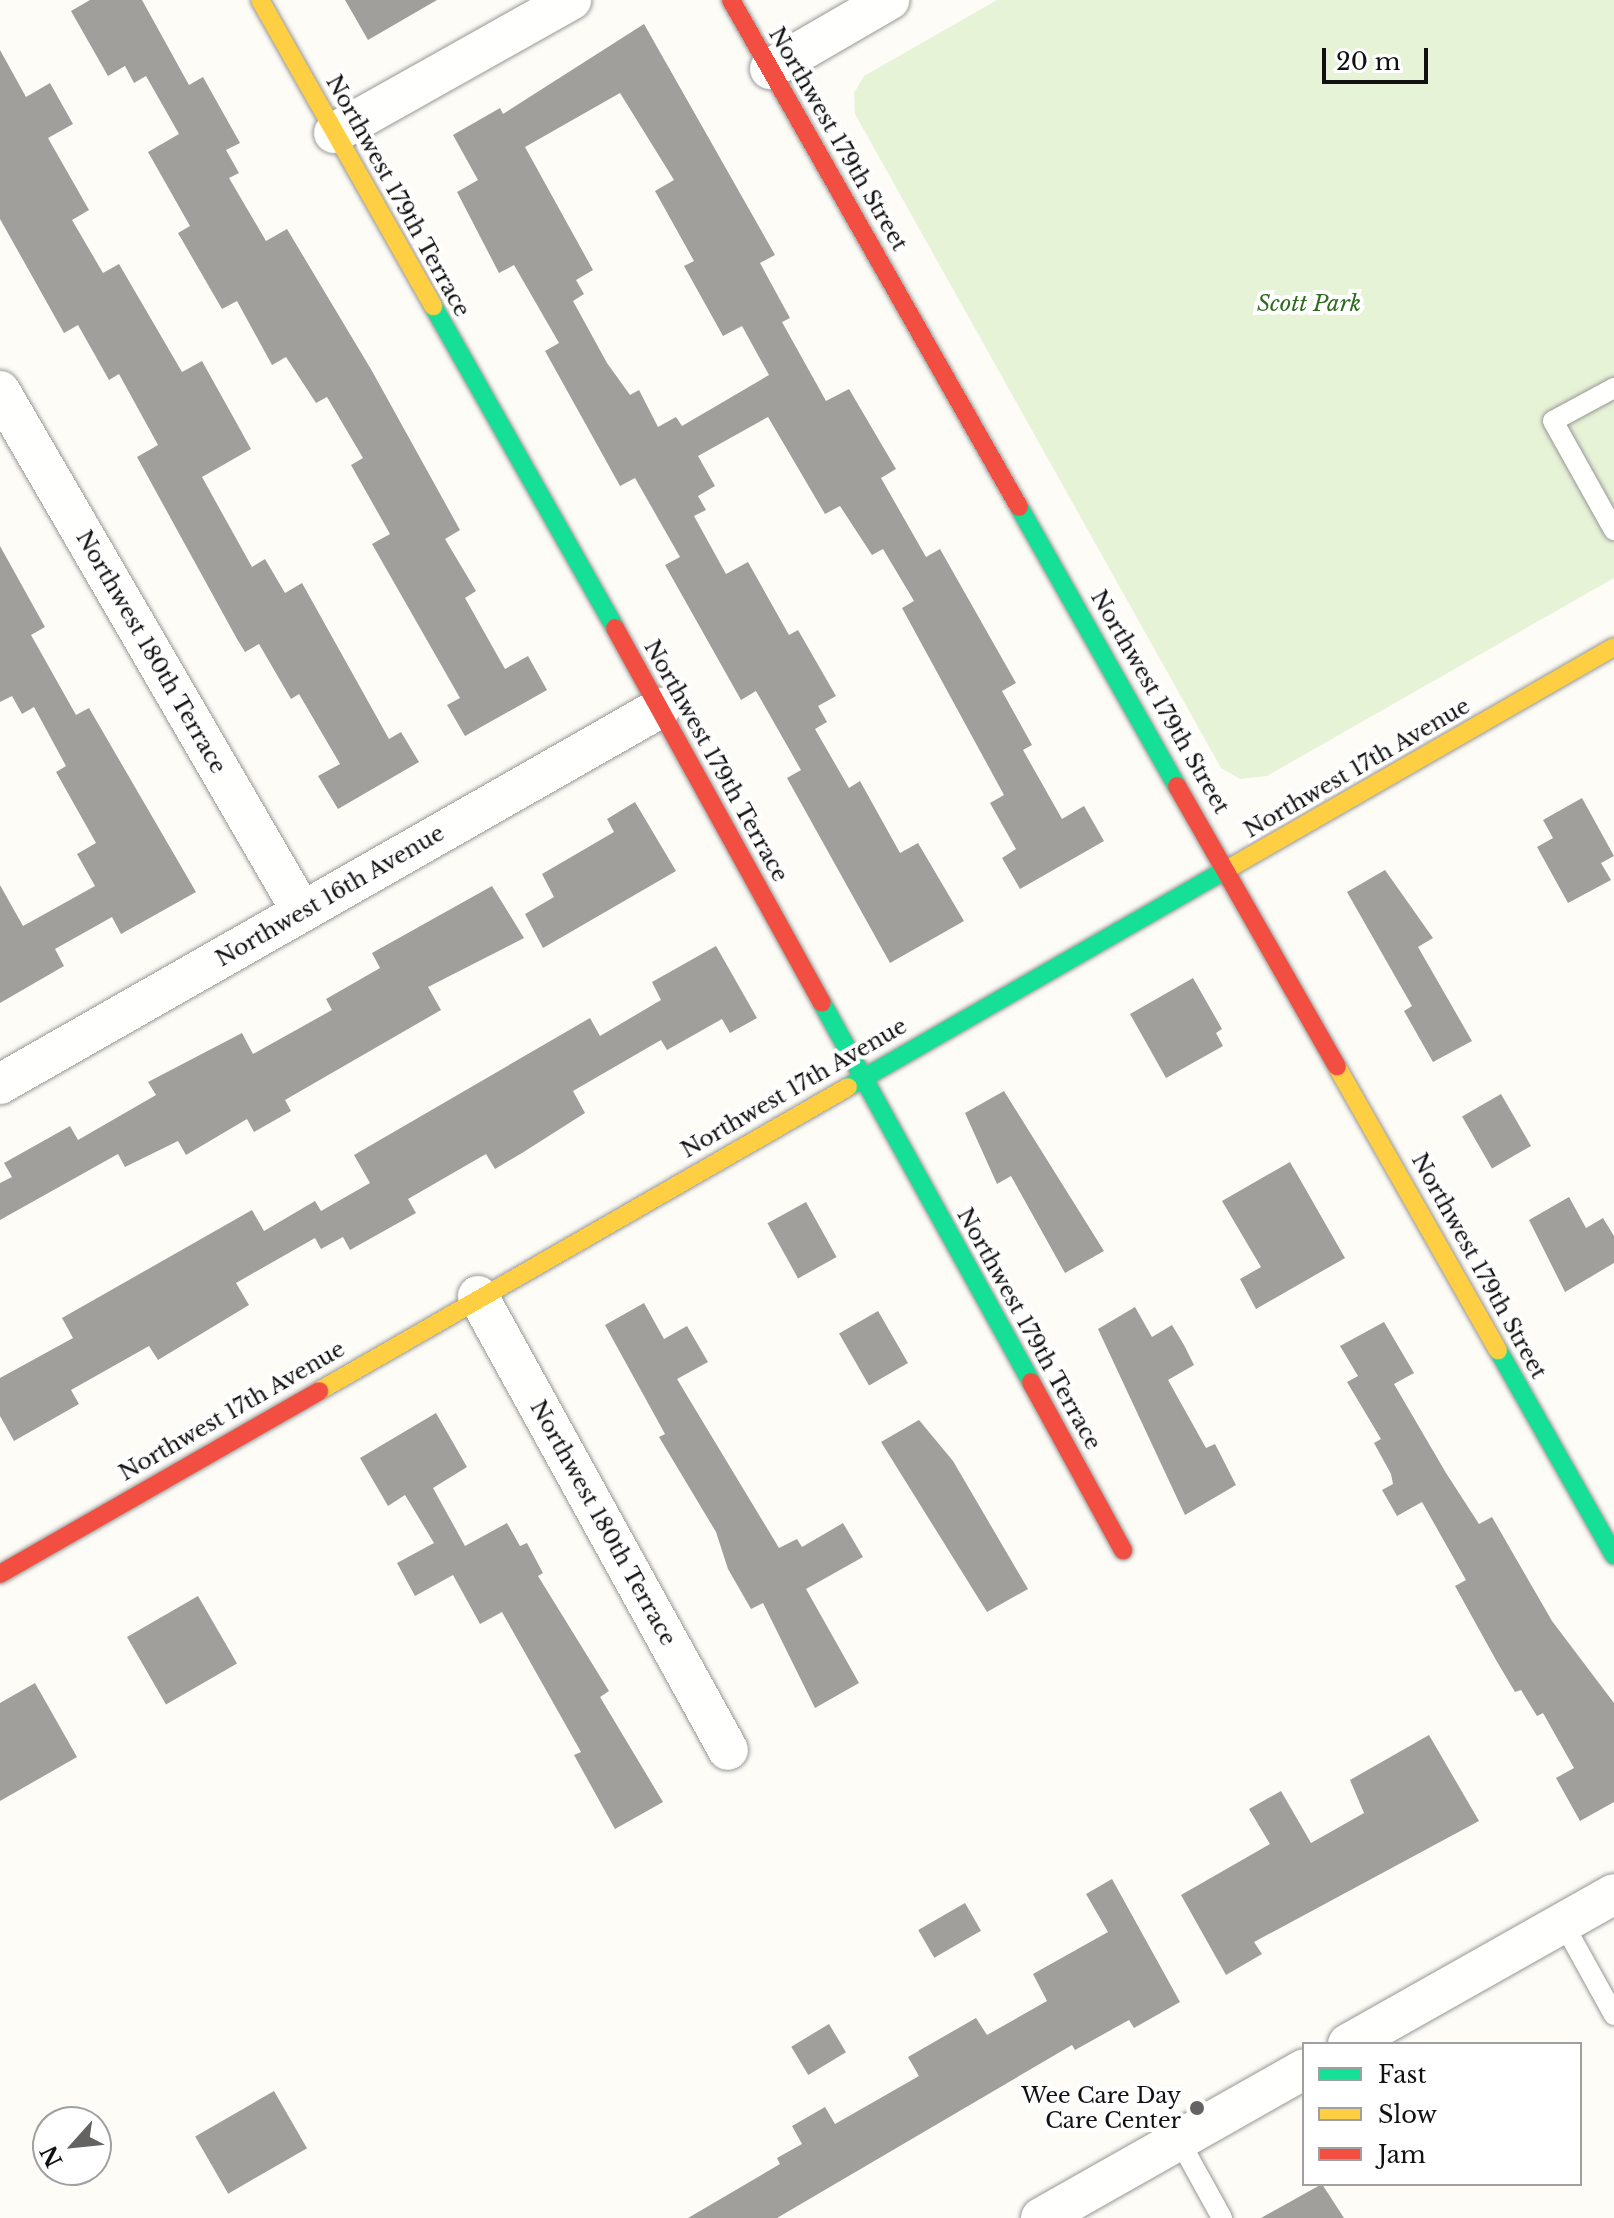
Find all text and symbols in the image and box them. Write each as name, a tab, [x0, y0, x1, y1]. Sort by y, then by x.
street label: Northwest 179th Street	[763, 23, 913, 255]
scale bar	[1326, 32, 1432, 82]
text: 20 m	[1336, 47, 1401, 76]
street label: Northwest 179th Terrace	[320, 70, 476, 322]
park label: Scott Park	[1257, 291, 1361, 317]
street label: Northwest 180th Terrace	[70, 526, 232, 778]
street label: Northwest 179th Street	[1085, 586, 1235, 818]
street label: Northwest 179th Terrace	[638, 635, 794, 887]
street label: Northwest 17th Avenue	[1239, 692, 1475, 844]
street label: Northwest 16th Avenue	[211, 820, 449, 972]
street label: Northwest 17th Avenue	[676, 1012, 912, 1164]
street label: Northwest 179th Street	[1406, 1149, 1552, 1383]
street label: Northwest 179th Terrace	[951, 1203, 1107, 1455]
street label: Northwest 17th Avenue	[114, 1335, 350, 1487]
street label: Northwest 180th Terrace	[524, 1396, 682, 1650]
legend	[1302, 2042, 1582, 2186]
text: Fast	[1378, 2060, 1426, 2089]
place label: Wee Care Day Care Center	[1021, 2082, 1181, 2134]
marker: Wee Care Day Care Center	[1188, 2099, 1206, 2117]
text: Slow	[1378, 2100, 1437, 2129]
north arrow	[32, 2106, 112, 2186]
text: Jam	[1378, 2140, 1426, 2169]
text: N	[35, 2141, 69, 2172]

